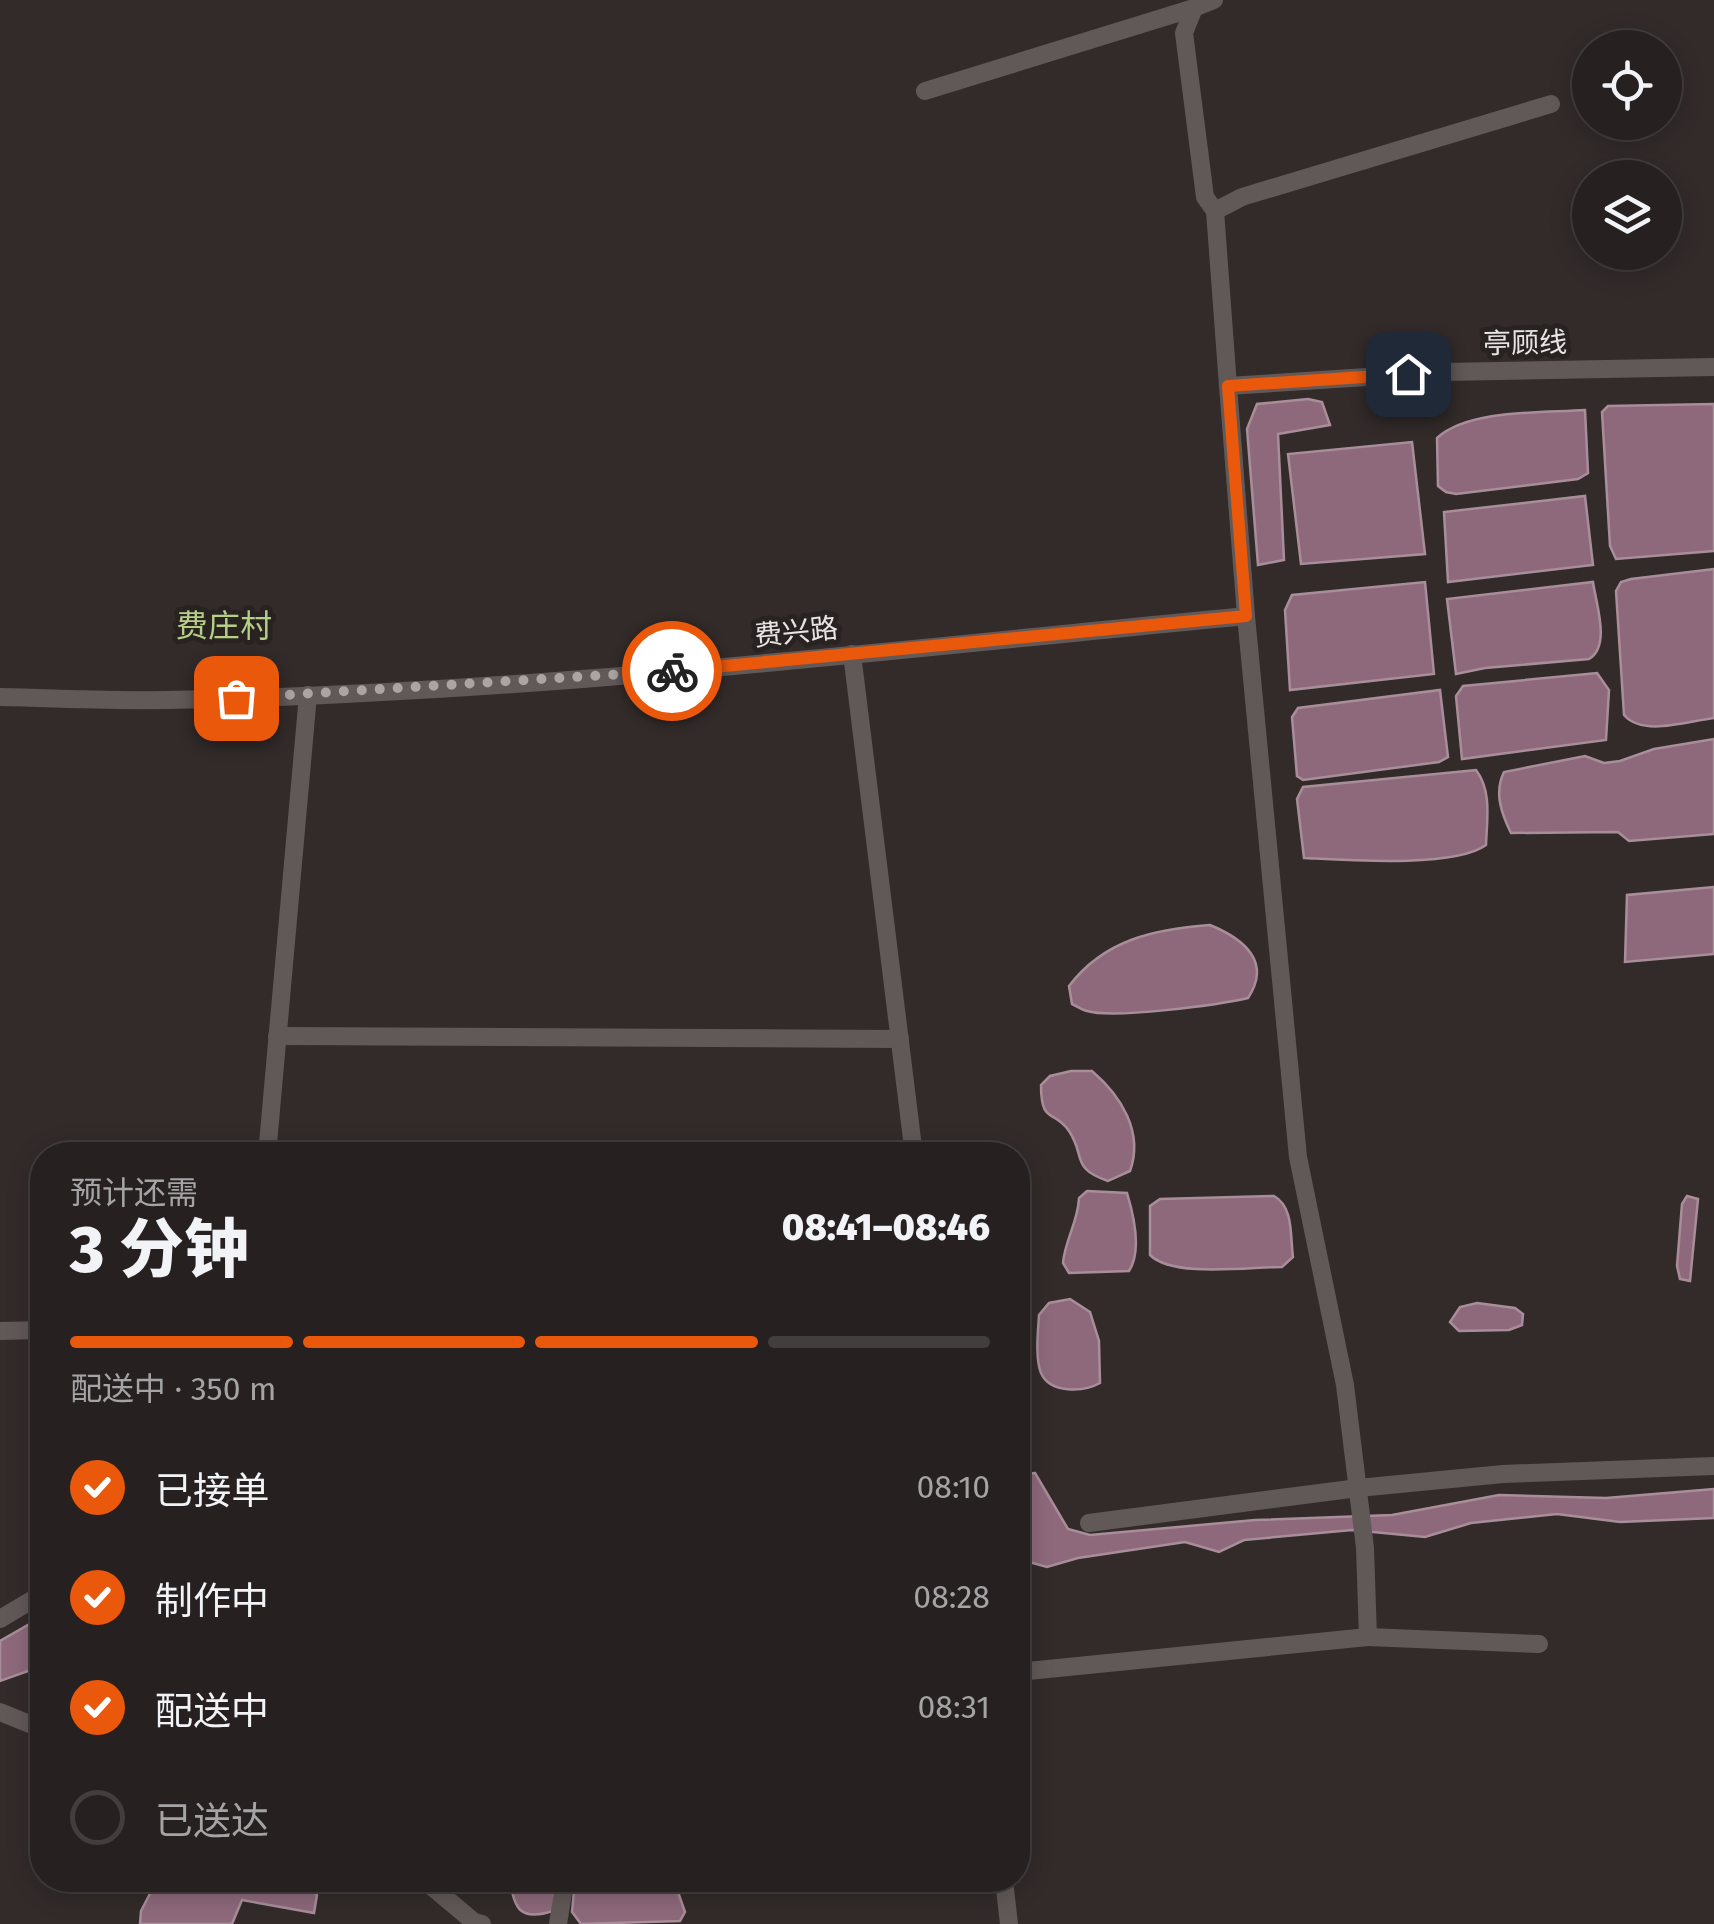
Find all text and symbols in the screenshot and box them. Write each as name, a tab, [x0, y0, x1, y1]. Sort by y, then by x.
map controls	[1572, 30, 1682, 270]
button: locate	[1572, 30, 1682, 140]
button: layers	[1572, 160, 1682, 270]
street label: 亭顾线	[1483, 326, 1567, 360]
pin	[1366, 332, 1451, 417]
icon: home	[1381, 347, 1436, 402]
district label: 费庄村	[176, 607, 272, 645]
street label: 费兴路	[752, 611, 840, 653]
courier	[622, 621, 722, 721]
icon: bike	[645, 644, 700, 699]
pin	[194, 656, 279, 741]
icon: bag	[209, 671, 264, 726]
text: 预计还需	[70, 1174, 198, 1212]
text: 08:41–08:46	[782, 1204, 990, 1250]
text: 3 分钟	[70, 1211, 249, 1289]
text: 配送中 · 350 m	[70, 1370, 276, 1408]
icon: check	[70, 1460, 125, 1515]
text: 已接单	[155, 1468, 269, 1514]
text: 08:10	[916, 1468, 990, 1506]
icon: check	[70, 1570, 125, 1625]
text: 制作中	[155, 1578, 269, 1624]
text: 08:28	[913, 1578, 990, 1616]
icon: check	[70, 1680, 125, 1735]
text: 配送中	[155, 1688, 269, 1734]
text: 08:31	[918, 1688, 990, 1726]
text: 已送达	[155, 1798, 269, 1844]

